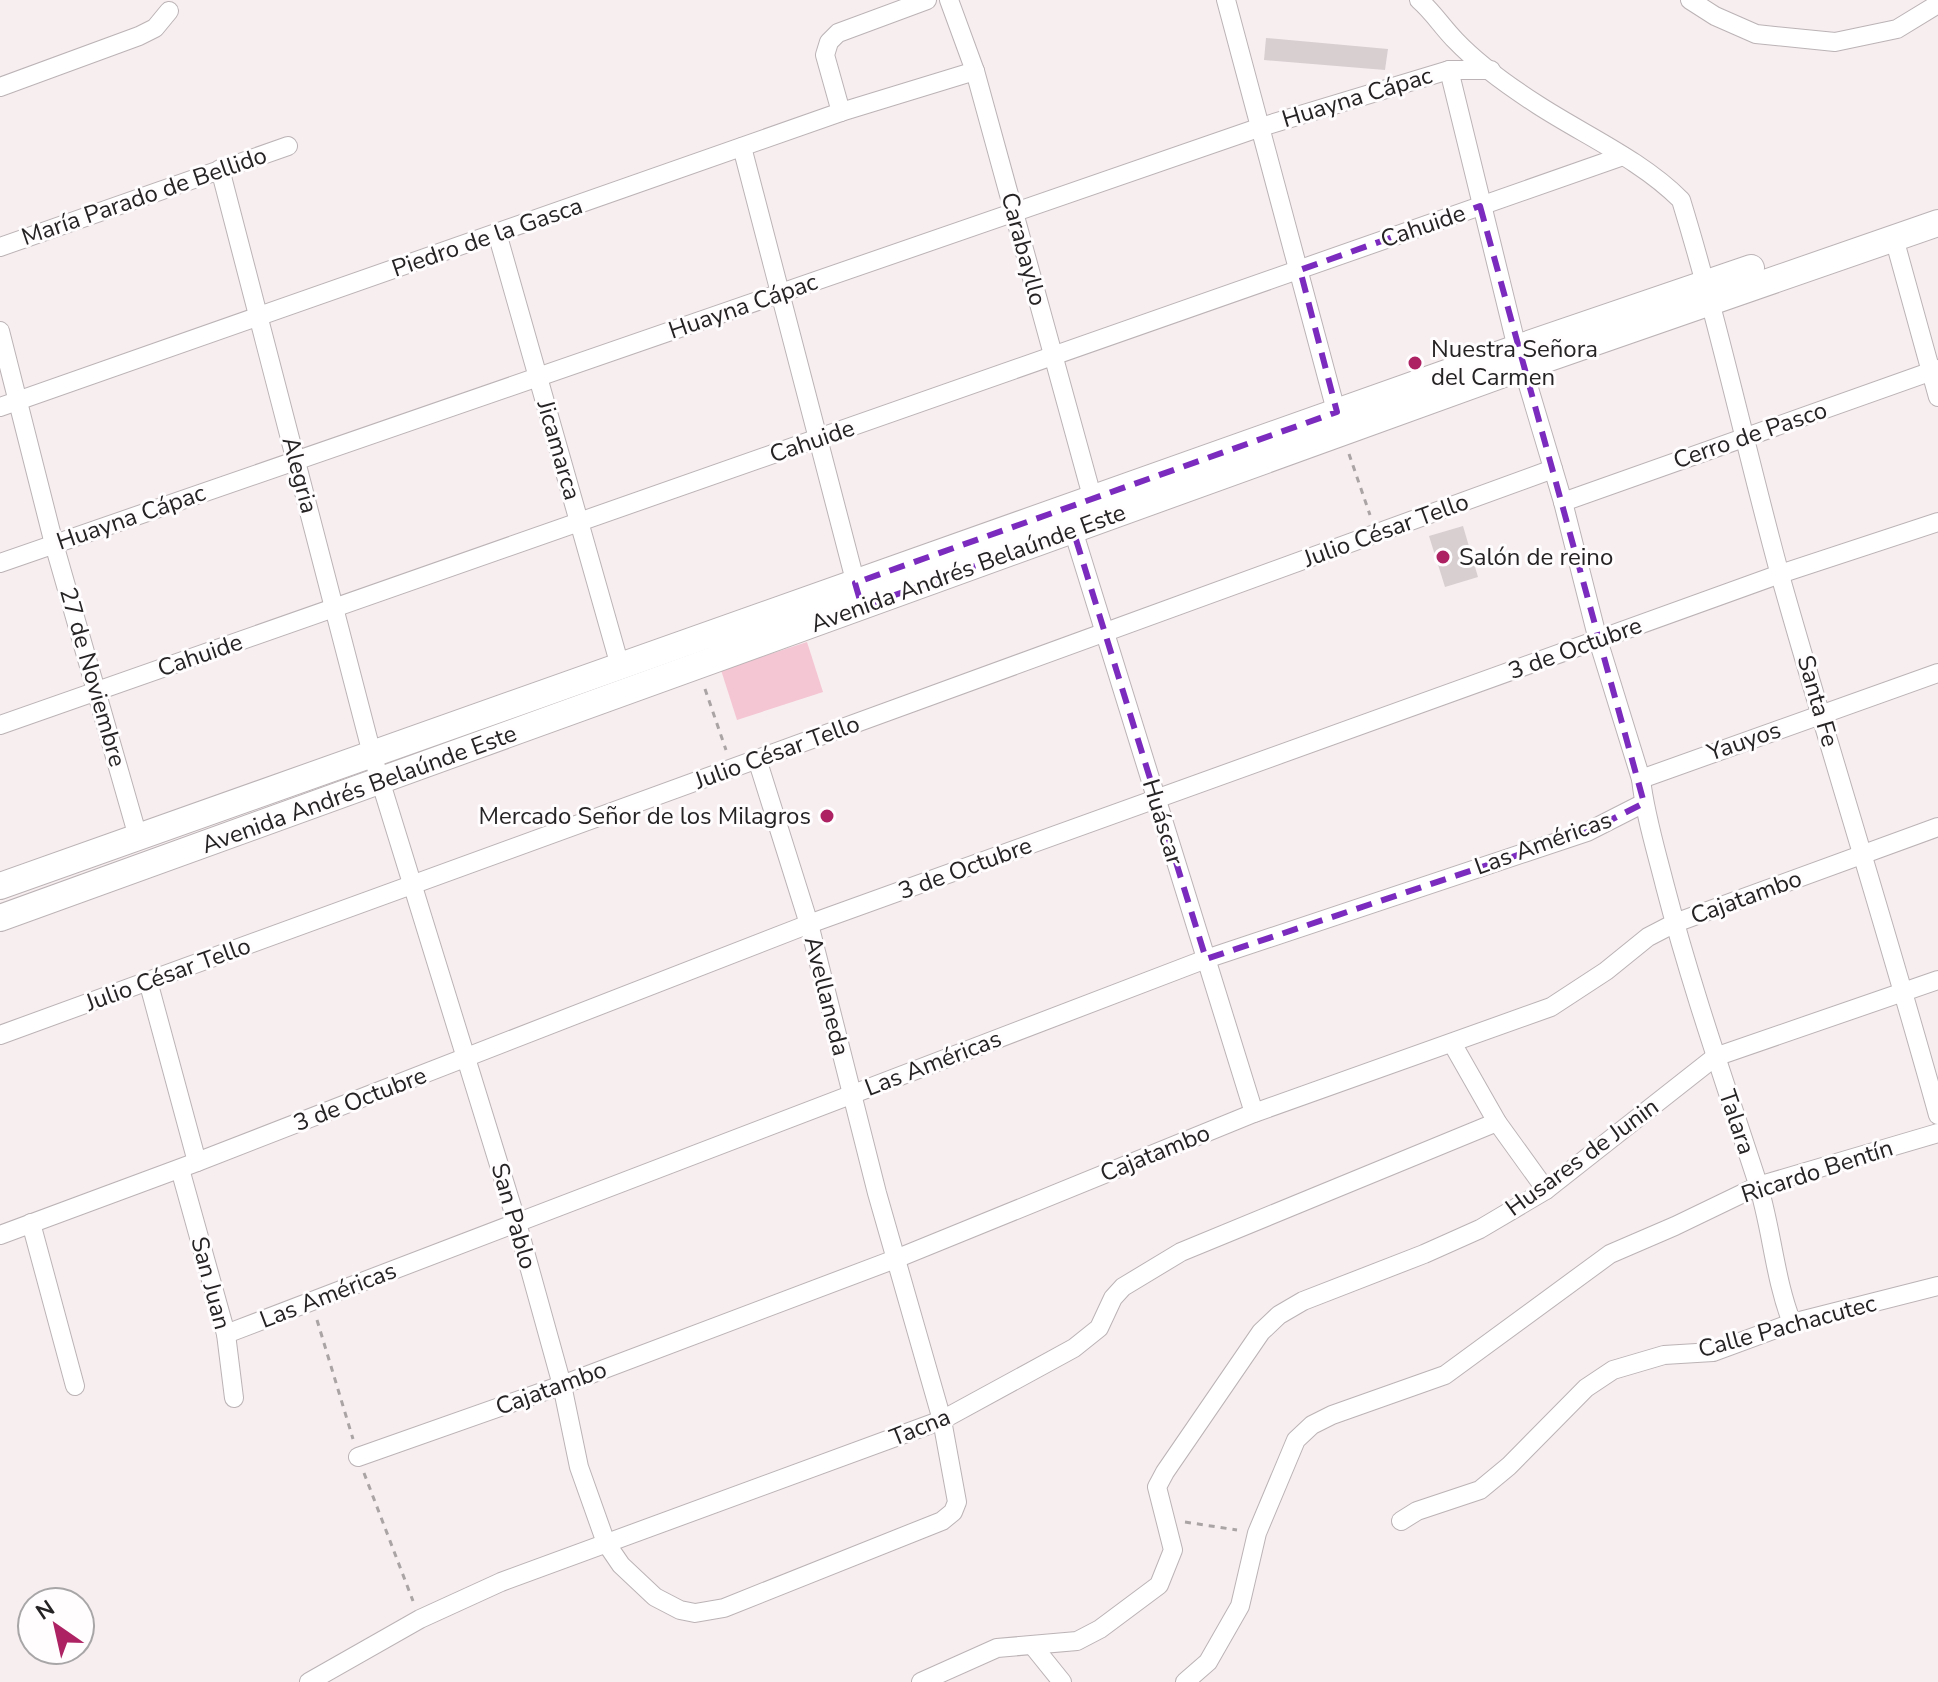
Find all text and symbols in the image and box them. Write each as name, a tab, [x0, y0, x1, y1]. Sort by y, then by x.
street label: Huayna Cápac	[1278, 59, 1436, 135]
street label: María Parado de Bellido	[17, 139, 271, 253]
street label: Piedro de la Gasca	[387, 189, 587, 285]
street label: Carabayllo	[994, 189, 1054, 309]
street label: Cahuide	[1376, 197, 1470, 255]
street label: Huayna Cápac	[664, 266, 822, 346]
place label: Nuestra Señora del Carmen	[1431, 333, 1598, 393]
marker: Nuestra Señora del Carmen	[1406, 354, 1424, 372]
street label: Cerro de Pasco	[1669, 394, 1831, 476]
street label: Jicamarca	[529, 395, 589, 504]
street label: Cahuide	[765, 412, 859, 470]
street label: Alegria	[274, 433, 326, 517]
street label: Huayna Cápac	[52, 477, 210, 557]
street label: Julio César Tello	[1298, 485, 1473, 575]
street label: Avenida Andrés Belaúnde Este	[806, 496, 1130, 640]
place label: Salón de reino	[1459, 541, 1613, 573]
marker: Salón de reino	[1434, 548, 1452, 566]
street label: 27 de Noviembre	[52, 584, 134, 770]
street label: 3 de Octubre	[1504, 609, 1646, 687]
street label: Cahuide	[153, 626, 247, 684]
street label: Santa Fe	[1790, 651, 1846, 751]
street label: Julio César Tello	[689, 707, 864, 797]
street label: Yauyos	[1702, 714, 1785, 769]
street label: Avenida Andrés Belaúnde Este	[197, 717, 521, 861]
street label: Huáscar	[1135, 775, 1191, 869]
place label: Mercado Señor de los Milagros	[479, 800, 811, 832]
street label: Las Américas	[1470, 803, 1616, 883]
marker: Mercado Señor de los Milagros	[818, 807, 836, 825]
street label: 3 de Octubre	[894, 829, 1036, 907]
street label: Cajatambo	[1686, 862, 1806, 932]
street label: Julio César Tello	[80, 929, 255, 1019]
street label: Avellaneda	[797, 933, 857, 1059]
street label: Las Américas	[860, 1022, 1006, 1104]
street label: 3 de Octubre	[289, 1059, 431, 1139]
street label: Talara	[1711, 1085, 1763, 1159]
street label: Husares de Junin	[1499, 1091, 1665, 1223]
street label: Cajatambo	[1095, 1116, 1215, 1190]
street label: Ricardo Bentín	[1737, 1131, 1897, 1211]
street label: San Pablo	[484, 1159, 544, 1273]
street label: San Juan	[183, 1233, 239, 1333]
street label: Las Américas	[255, 1254, 401, 1336]
street label: Calle Pachacutec	[1694, 1287, 1880, 1365]
street label: Cajatambo	[491, 1353, 611, 1423]
street label: Tacna	[885, 1400, 955, 1454]
north arrow	[16, 1586, 96, 1666]
text: N	[30, 1593, 61, 1627]

